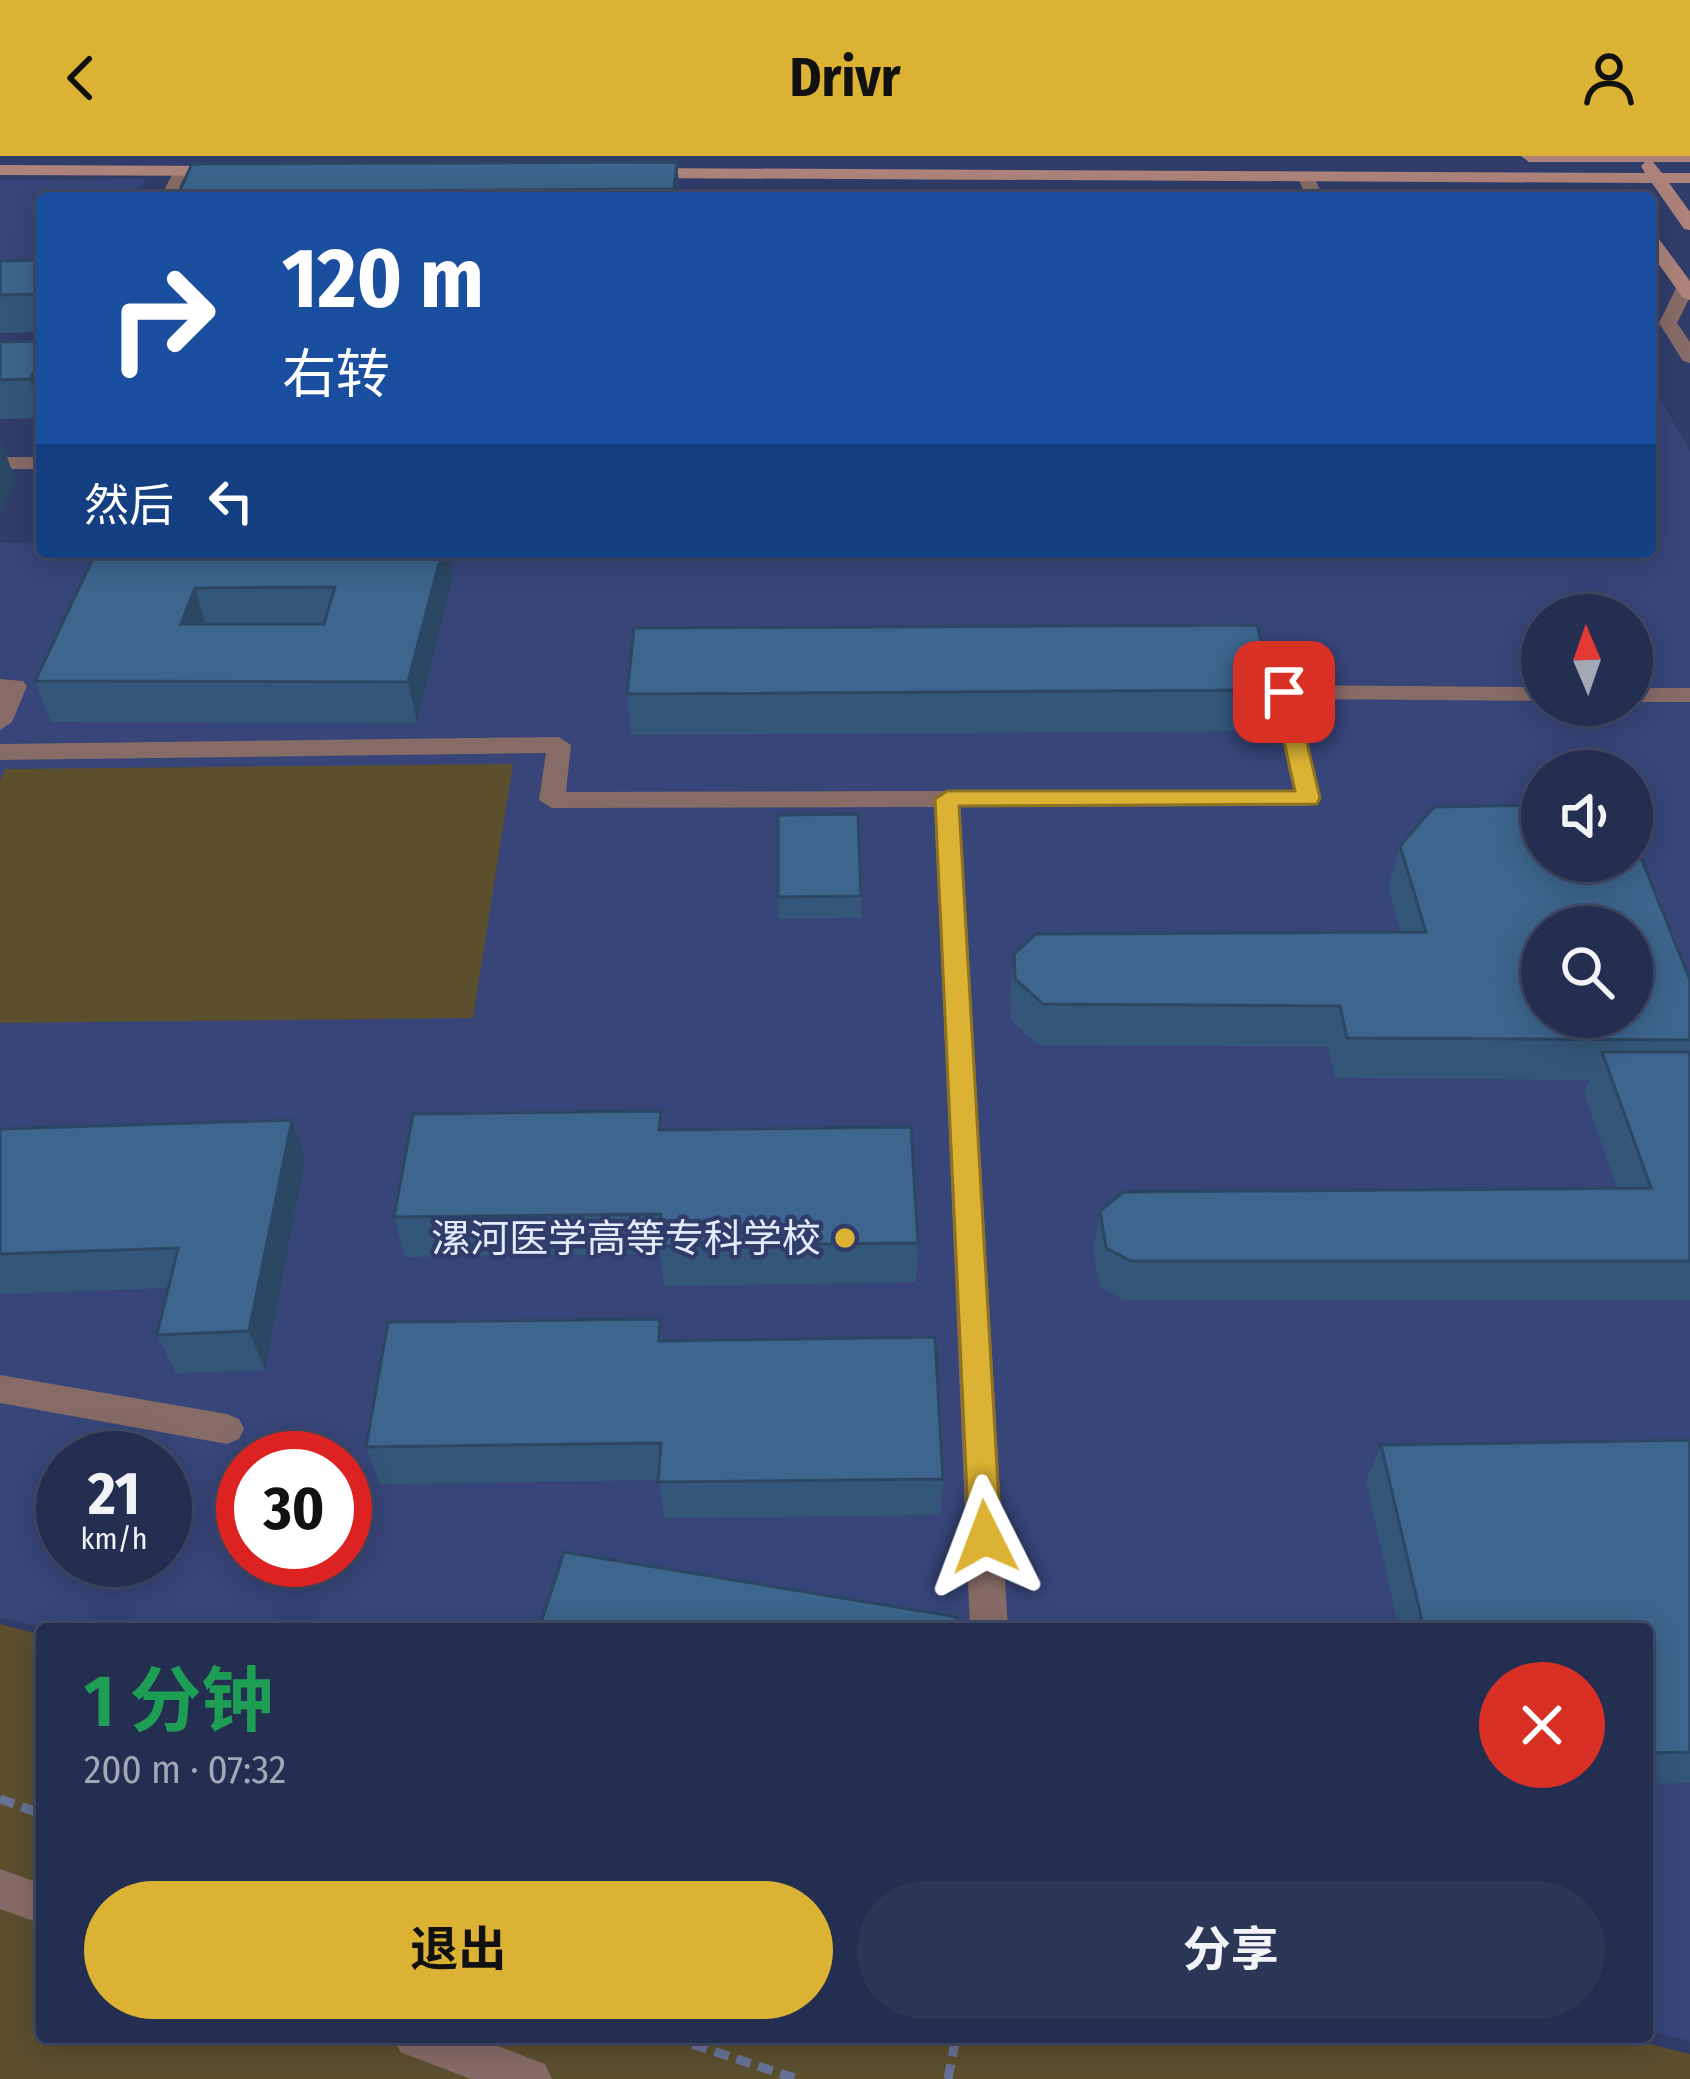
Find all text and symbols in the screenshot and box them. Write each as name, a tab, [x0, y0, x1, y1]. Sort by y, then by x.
icon: back	[48, 45, 114, 111]
icon: person	[1576, 45, 1642, 111]
text: Drivr	[789, 46, 901, 110]
text: 120 m	[282, 228, 484, 329]
icon: right	[84, 240, 240, 396]
text: 右转	[282, 343, 390, 407]
icon: left	[198, 468, 264, 534]
text: 然后	[84, 479, 174, 533]
north arrow	[1521, 594, 1653, 726]
map controls	[1521, 594, 1653, 1038]
pin	[1233, 641, 1335, 743]
icon: arrive	[1251, 659, 1317, 725]
button: sound	[1521, 750, 1653, 882]
button: search	[1521, 906, 1653, 1038]
place label: 漯河医学高等专科学校	[431, 1216, 821, 1262]
marker: 漯河医学高等专科学校	[832, 1225, 858, 1251]
speed limit sign: 30	[216, 1431, 372, 1587]
text: 21	[88, 1458, 140, 1530]
position arrow	[922, 1474, 1048, 1600]
text: km/h	[81, 1521, 147, 1557]
text: 1 分钟	[84, 1659, 273, 1745]
button: close	[1479, 1662, 1605, 1788]
text: 200 m · 07:32	[84, 1747, 286, 1793]
button: 退出	[84, 1881, 833, 2019]
button: 分享	[857, 1881, 1605, 2019]

